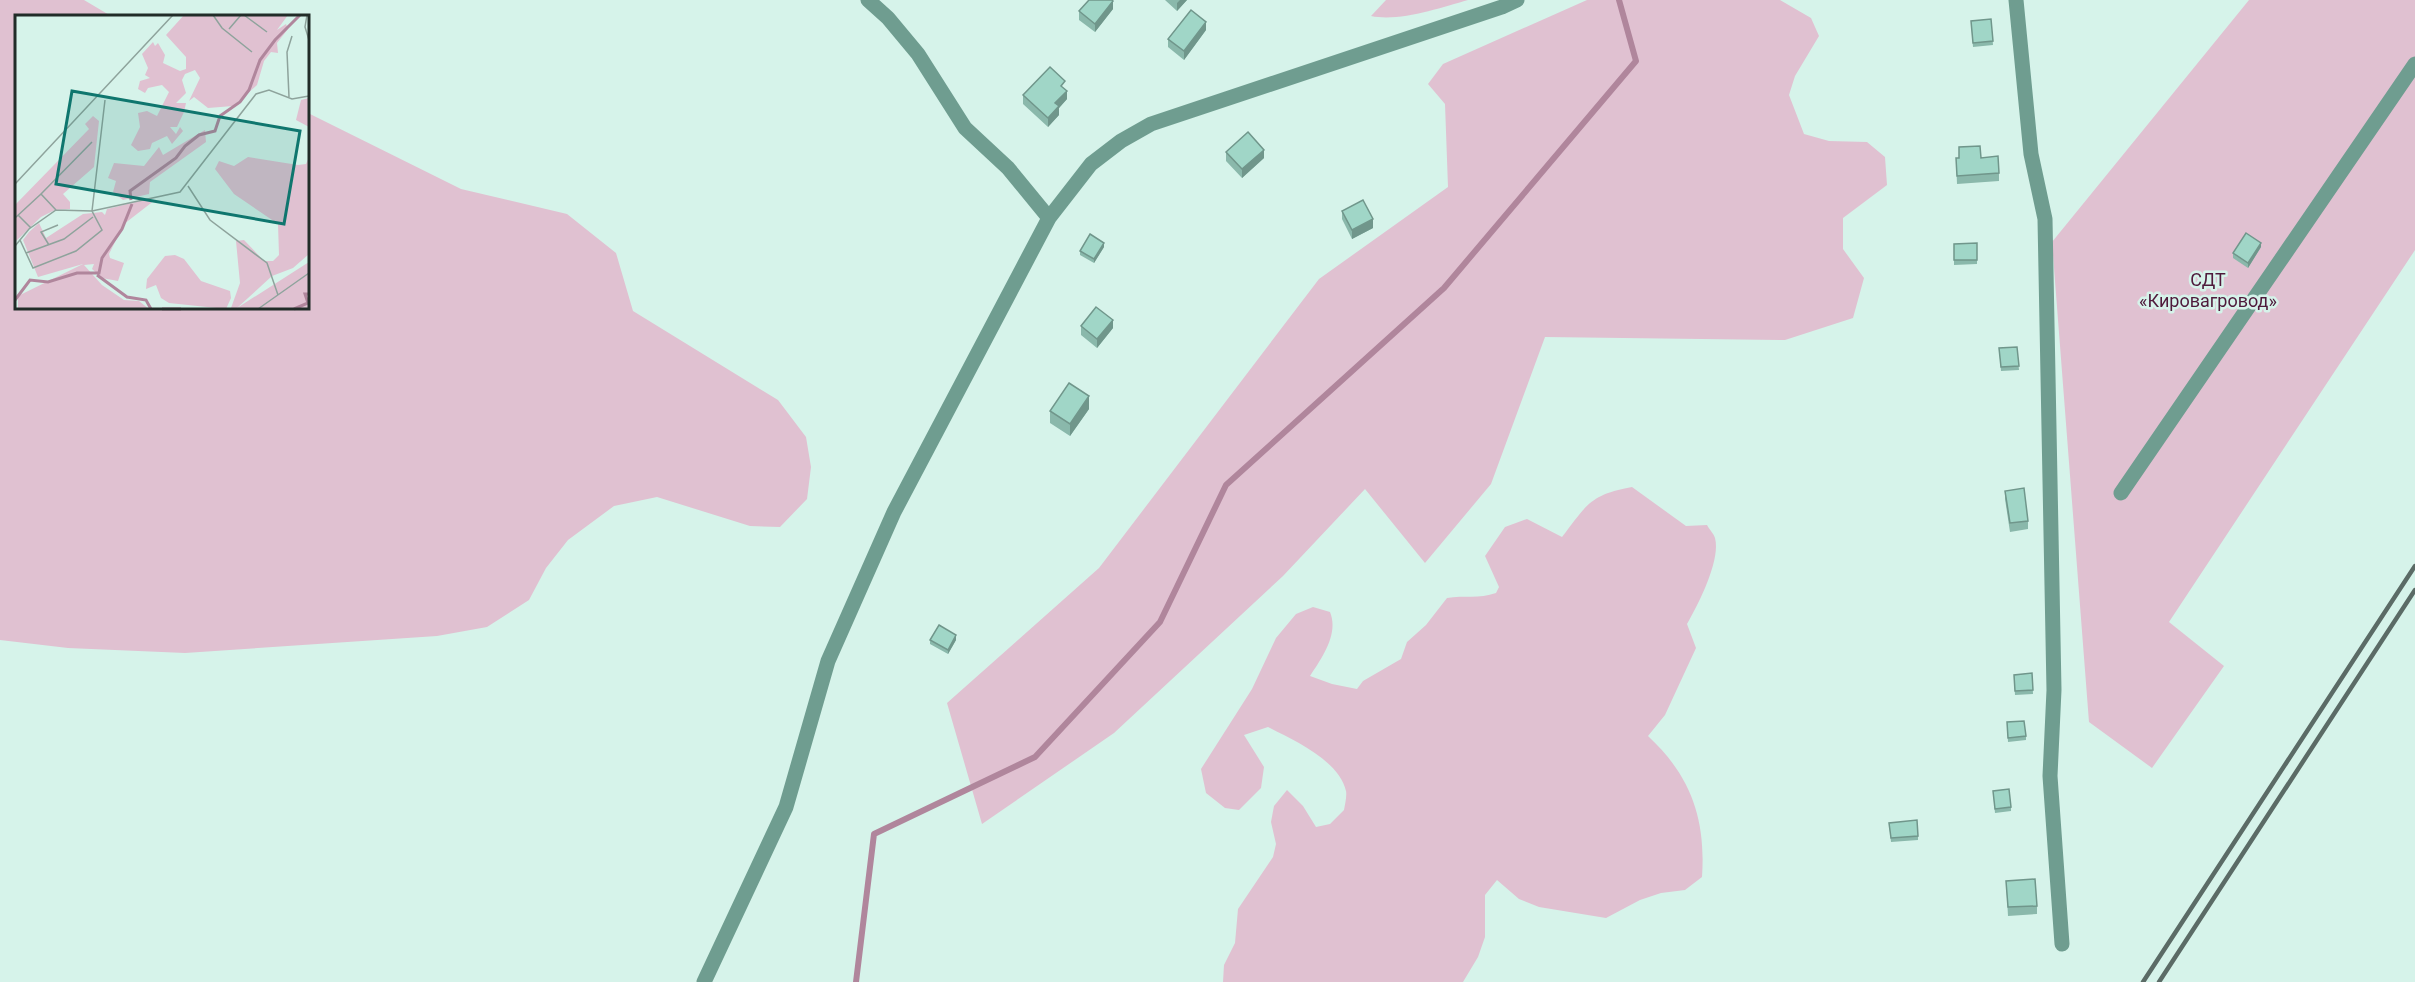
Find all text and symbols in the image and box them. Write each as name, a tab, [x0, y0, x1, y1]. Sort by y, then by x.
inset map	[15, 15, 309, 309]
park label: СДТ «Кировагровод»	[2139, 269, 2277, 311]

